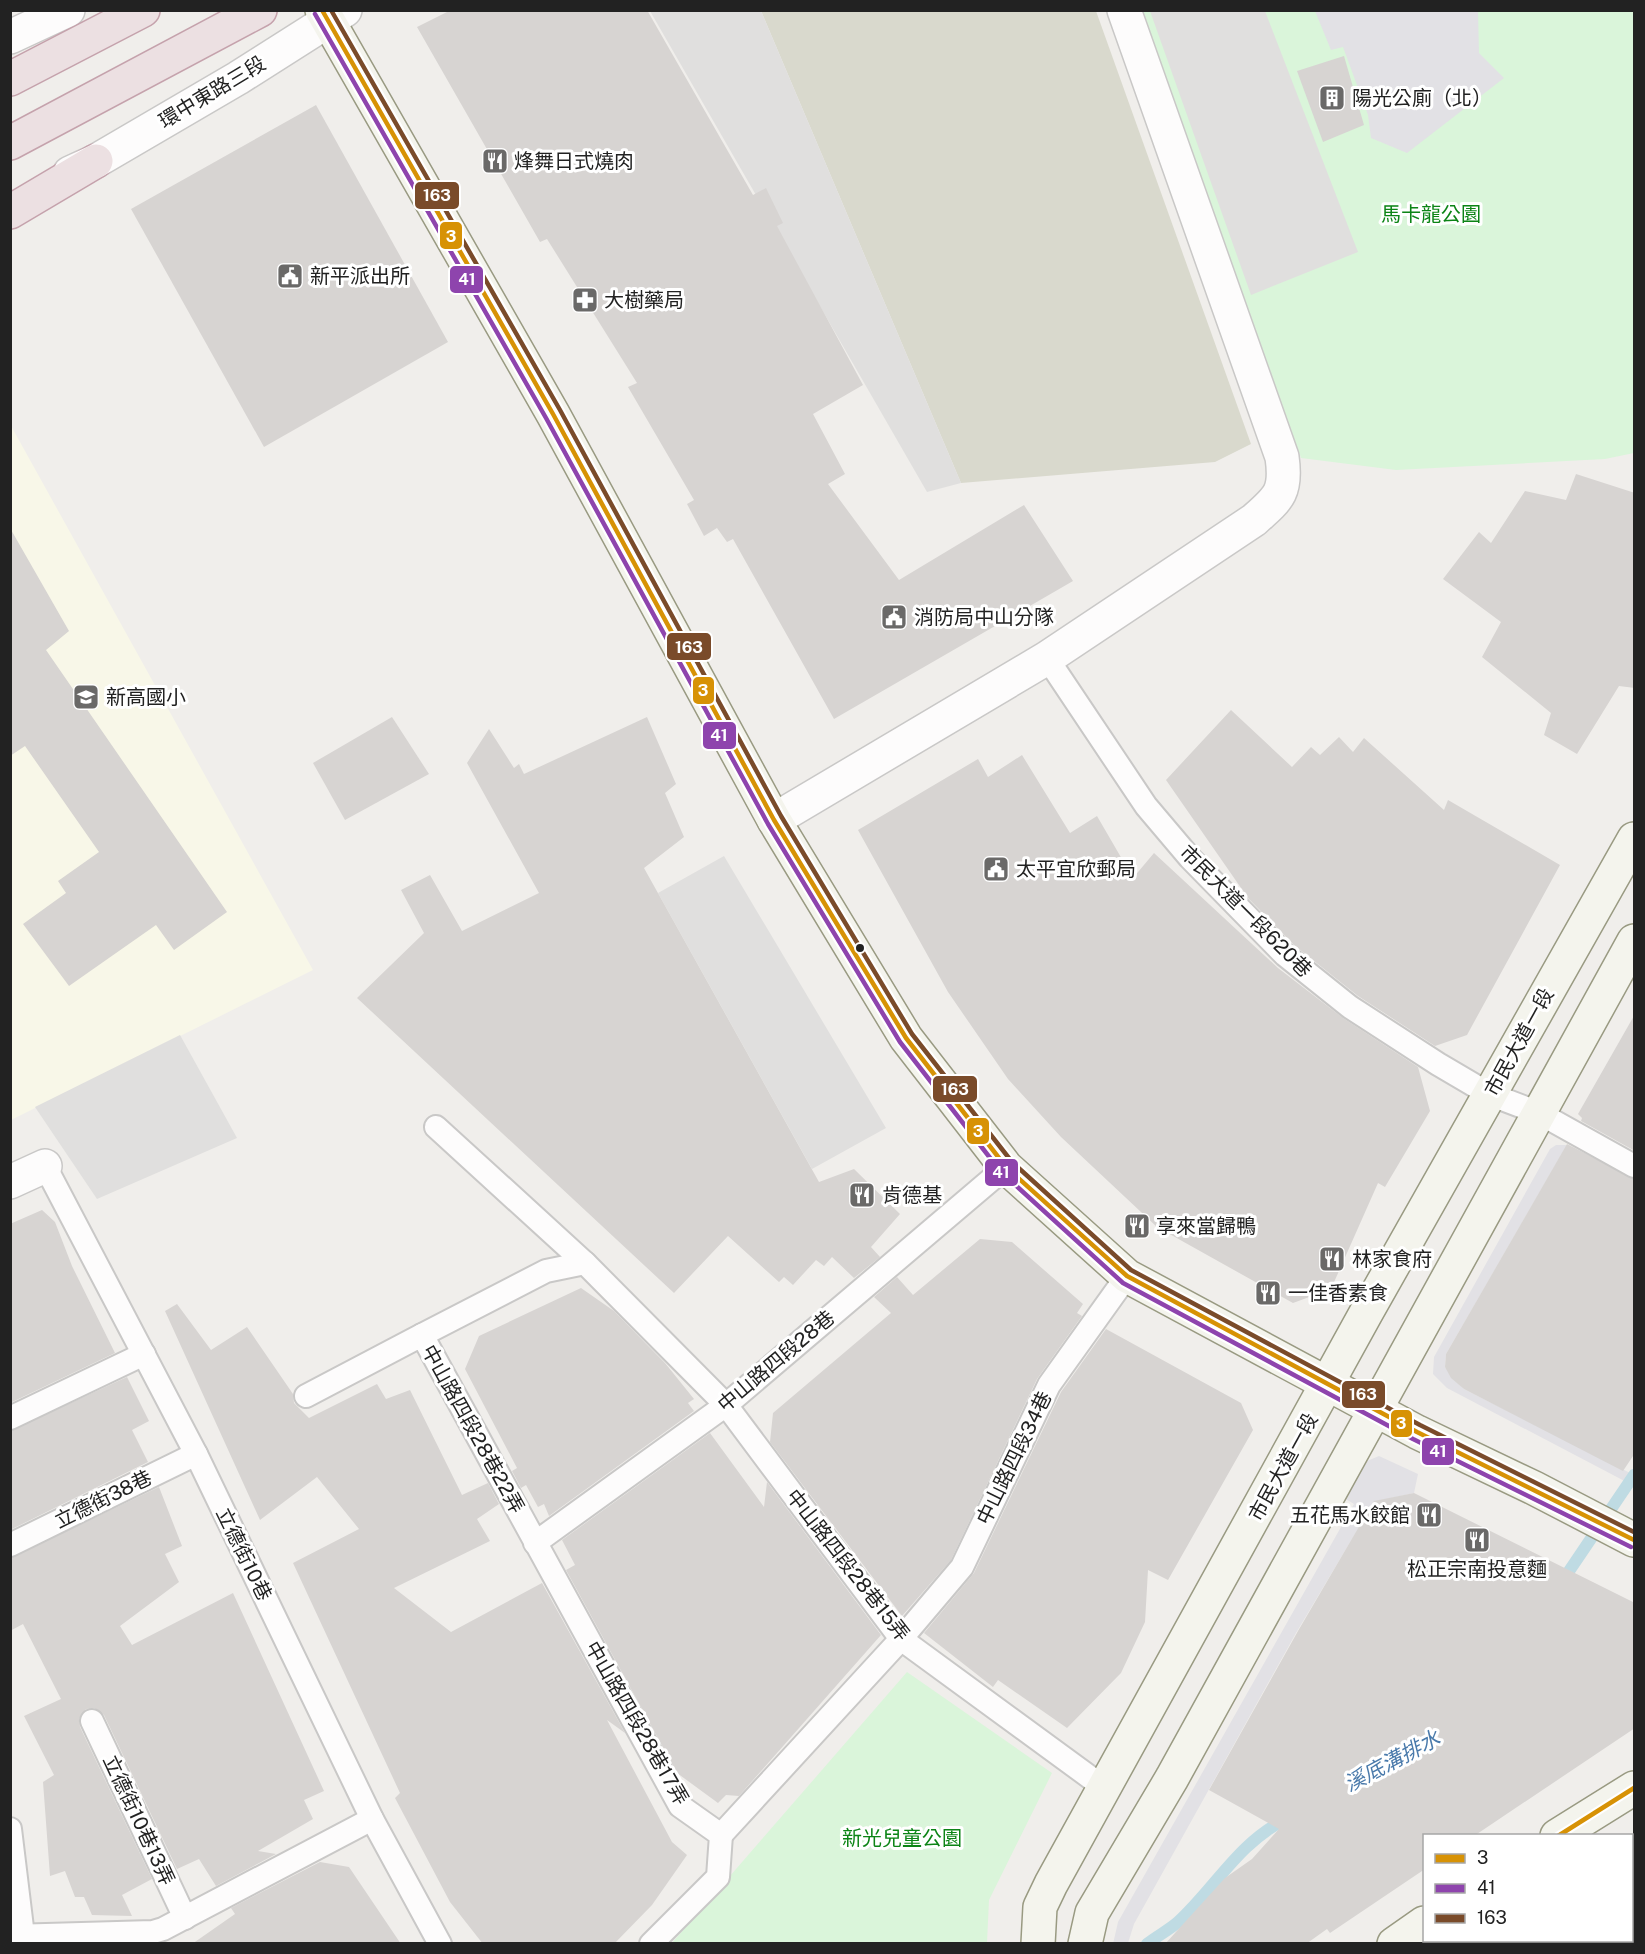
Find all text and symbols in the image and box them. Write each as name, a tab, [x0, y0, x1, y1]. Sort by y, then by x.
street label: 環中東路三段	[154, 51, 270, 133]
building icon: 陽光公廁（北）	[1317, 83, 1347, 113]
place label: 陽光公廁（北）	[1352, 86, 1492, 110]
restaurant icon: 烽舞日式燒肉	[480, 146, 510, 176]
place label: 烽舞日式燒肉	[514, 149, 634, 173]
line badge: 163	[414, 181, 460, 210]
text: 163	[423, 186, 451, 205]
park label: 馬卡龍公園	[1381, 202, 1481, 226]
line badge: 3	[439, 221, 463, 250]
text: 3	[446, 227, 456, 246]
public building icon: 新平派出所	[275, 261, 305, 291]
place label: 新平派出所	[310, 264, 410, 288]
line badge: 41	[449, 265, 484, 294]
text: 41	[458, 270, 476, 289]
pharmacy icon: 大樹藥局	[570, 285, 600, 315]
place label: 大樹藥局	[604, 288, 684, 312]
public building icon: 消防局中山分隊	[879, 602, 909, 632]
place label: 消防局中山分隊	[914, 605, 1054, 629]
line badge: 163	[666, 632, 712, 661]
text: 163	[675, 638, 703, 657]
line badge: 3	[692, 676, 715, 705]
text: 3	[698, 681, 708, 700]
school or university icon: 新高國小	[71, 682, 101, 712]
place label: 新高國小	[106, 685, 186, 709]
line badge: 41	[702, 721, 737, 750]
text: 41	[710, 726, 728, 745]
street label: 市民大道一段620巷	[1175, 840, 1317, 982]
public building icon: 太平宜欣郵局	[981, 854, 1011, 884]
place label: 太平宜欣郵局	[1016, 857, 1136, 881]
unlabelled marker	[854, 942, 866, 954]
street label: 市民大道一段	[1479, 984, 1559, 1100]
line badge: 163	[932, 1075, 978, 1103]
text: 163	[941, 1080, 969, 1099]
line badge: 3	[966, 1117, 990, 1145]
text: 3	[973, 1122, 983, 1141]
line badge: 41	[984, 1158, 1019, 1187]
text: 41	[992, 1163, 1010, 1182]
restaurant icon: 肯德基	[847, 1180, 877, 1210]
place label: 肯德基	[882, 1183, 942, 1207]
restaurant icon: 享來當歸鴨	[1122, 1211, 1152, 1241]
place label: 享來當歸鴨	[1156, 1214, 1256, 1238]
restaurant icon: 林家食府	[1317, 1244, 1347, 1274]
place label: 林家食府	[1352, 1247, 1432, 1271]
restaurant icon: 一佳香素食	[1253, 1278, 1283, 1308]
place label: 一佳香素食	[1288, 1281, 1388, 1305]
street label: 中山路四段28巷	[713, 1305, 839, 1417]
street label: 中山路四段28巷22弄	[417, 1341, 529, 1517]
line badge: 163	[1341, 1380, 1386, 1409]
text: 163	[1349, 1385, 1377, 1404]
street label: 中山路四段34巷	[971, 1388, 1057, 1528]
street label: 市民大道一段	[1243, 1409, 1323, 1525]
line badge: 3	[1390, 1409, 1413, 1438]
text: 3	[1396, 1414, 1406, 1433]
line badge: 41	[1421, 1437, 1455, 1466]
text: 41	[1429, 1442, 1447, 1461]
street label: 立德街38巷	[50, 1465, 156, 1533]
street label: 中山路四段28巷15弄	[781, 1484, 915, 1646]
restaurant icon: 五花馬水餃館	[1414, 1500, 1444, 1530]
place label: 五花馬水餃館	[1290, 1503, 1410, 1527]
street label: 立德街10巷	[211, 1504, 277, 1604]
restaurant icon: 松正宗南投意麵	[1462, 1525, 1492, 1555]
place label: 松正宗南投意麵	[1407, 1557, 1547, 1581]
street label: 中山路四段28巷17弄	[580, 1637, 694, 1809]
water label: 溪底溝排水	[1340, 1725, 1445, 1797]
street label: 立德街10巷13弄	[98, 1751, 180, 1889]
park label: 新光兒童公園	[842, 1826, 962, 1850]
legend	[1423, 1834, 1633, 1942]
text: 3	[1477, 1847, 1488, 1868]
text: 41	[1477, 1877, 1496, 1898]
text: 163	[1477, 1907, 1507, 1928]

